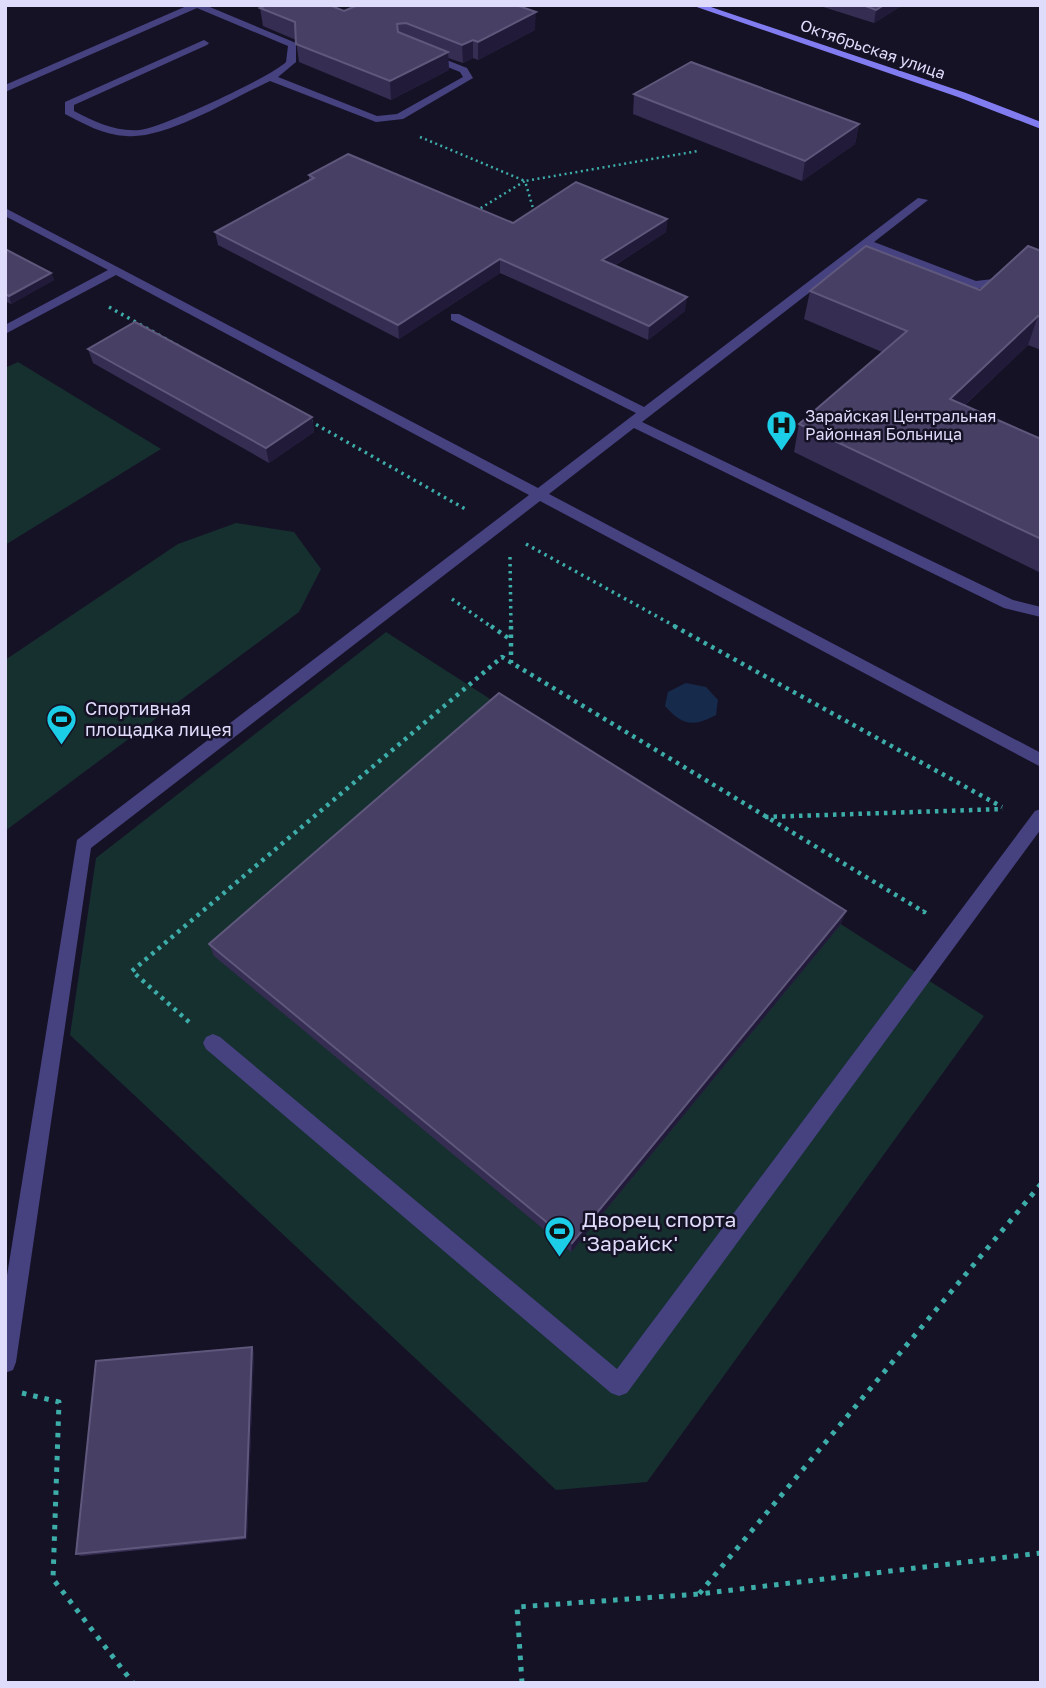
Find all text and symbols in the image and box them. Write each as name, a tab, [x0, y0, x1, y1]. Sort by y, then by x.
street label: Октябрьская улица	[798, 15, 948, 83]
place label: Зарайская Центральная Районная Больница	[805, 406, 996, 444]
hospital icon: Зарайская Центральная Районная Больница	[765, 408, 799, 452]
place label: Спортивная площадка лицея	[85, 697, 232, 740]
sports icon: Спортивная площадка лицея	[45, 702, 79, 746]
place label: Дворец спорта 'Зарайск'	[582, 1206, 736, 1256]
sports icon: Дворец спорта 'Зарайск'	[542, 1215, 576, 1259]

